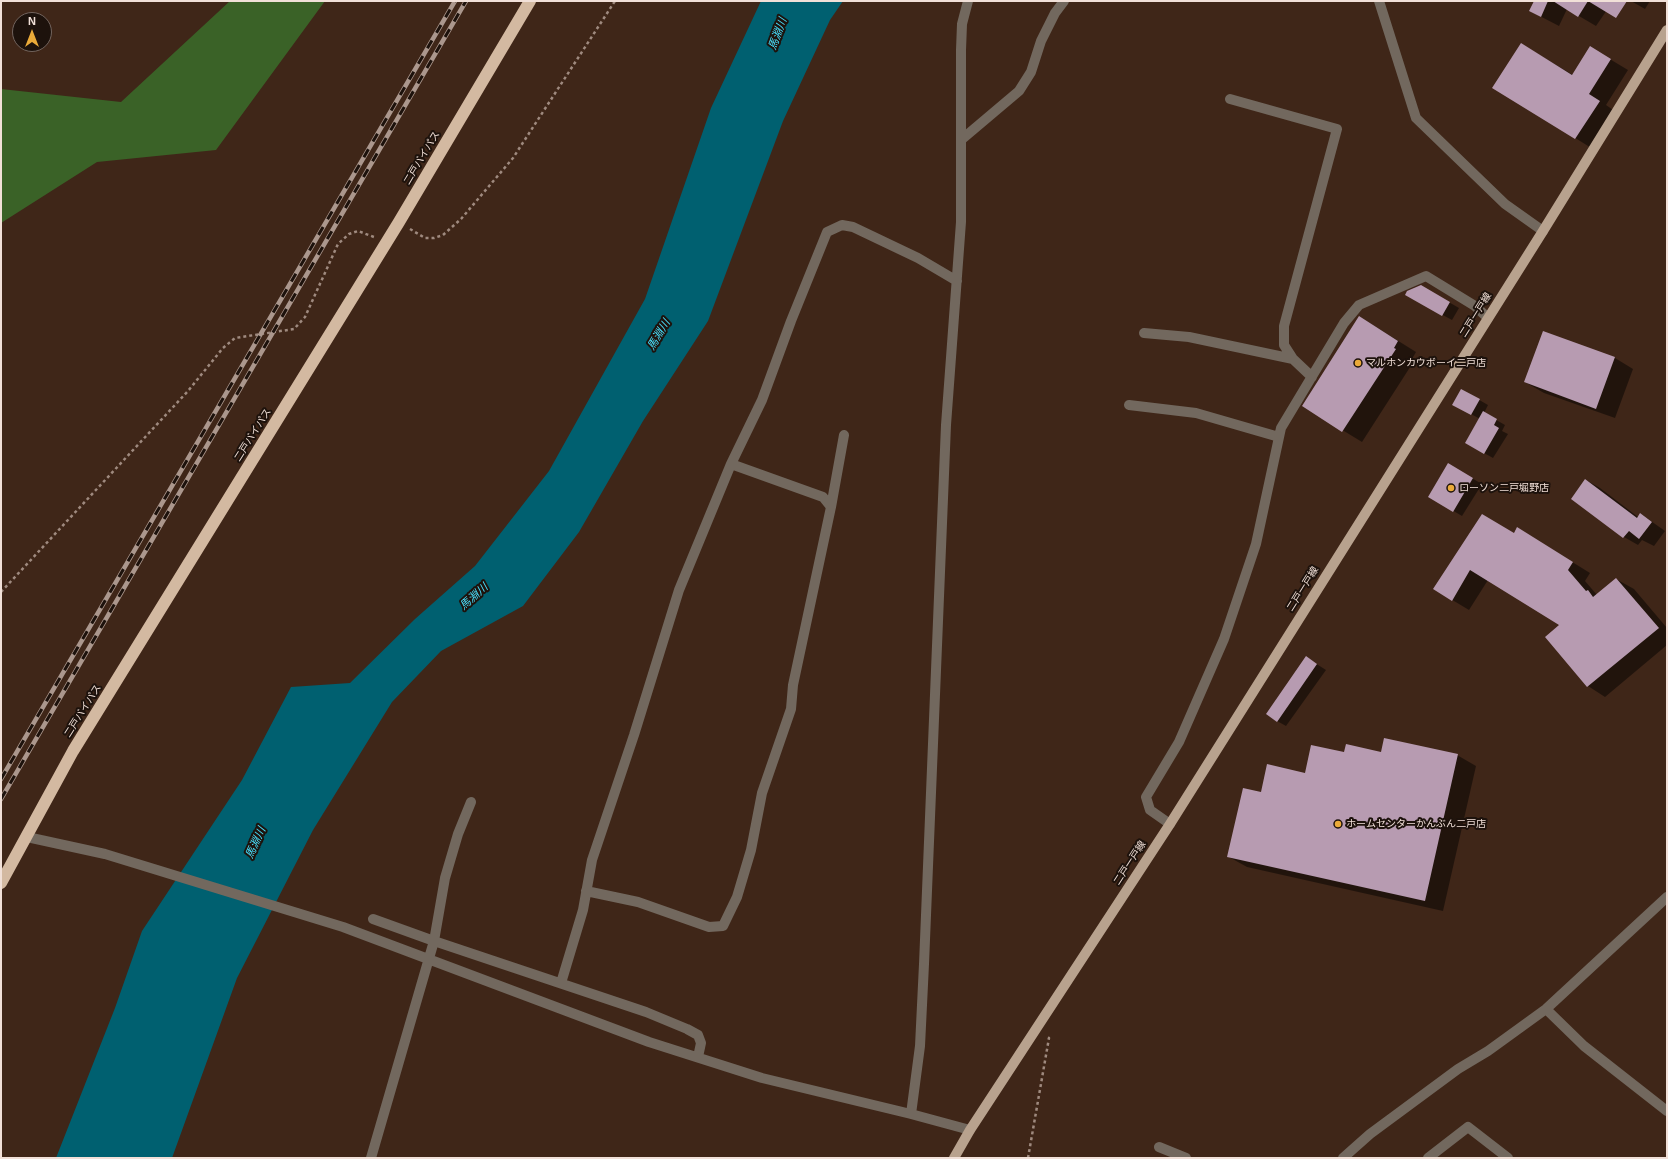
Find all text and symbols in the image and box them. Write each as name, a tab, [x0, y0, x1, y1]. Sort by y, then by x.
north arrow	[12, 12, 52, 52]
text: N	[28, 15, 36, 27]
water label: 馬淵川	[766, 16, 790, 52]
street label: 二戸バイパス	[401, 129, 443, 187]
street label: 二戸一戸線	[1458, 291, 1494, 339]
water label: 馬淵川	[645, 317, 673, 353]
place label: マルホンカウボーイ二戸店	[1366, 357, 1486, 369]
marker: マルホンカウボーイ二戸店	[1353, 358, 1363, 368]
street label: 二戸バイパス	[232, 406, 274, 464]
place label: ローソン二戸堀野店	[1459, 482, 1549, 494]
marker: ローソン二戸堀野店	[1446, 483, 1456, 493]
street label: 二戸一戸線	[1285, 565, 1321, 613]
water label: 馬淵川	[457, 581, 491, 613]
street label: 二戸バイパス	[62, 682, 104, 740]
place label: ホームセンターかんぶん二戸店	[1346, 818, 1486, 830]
marker: ホームセンターかんぶん二戸店	[1333, 819, 1343, 829]
water label: 馬淵川	[243, 825, 269, 861]
street label: 二戸一戸線	[1111, 839, 1149, 887]

